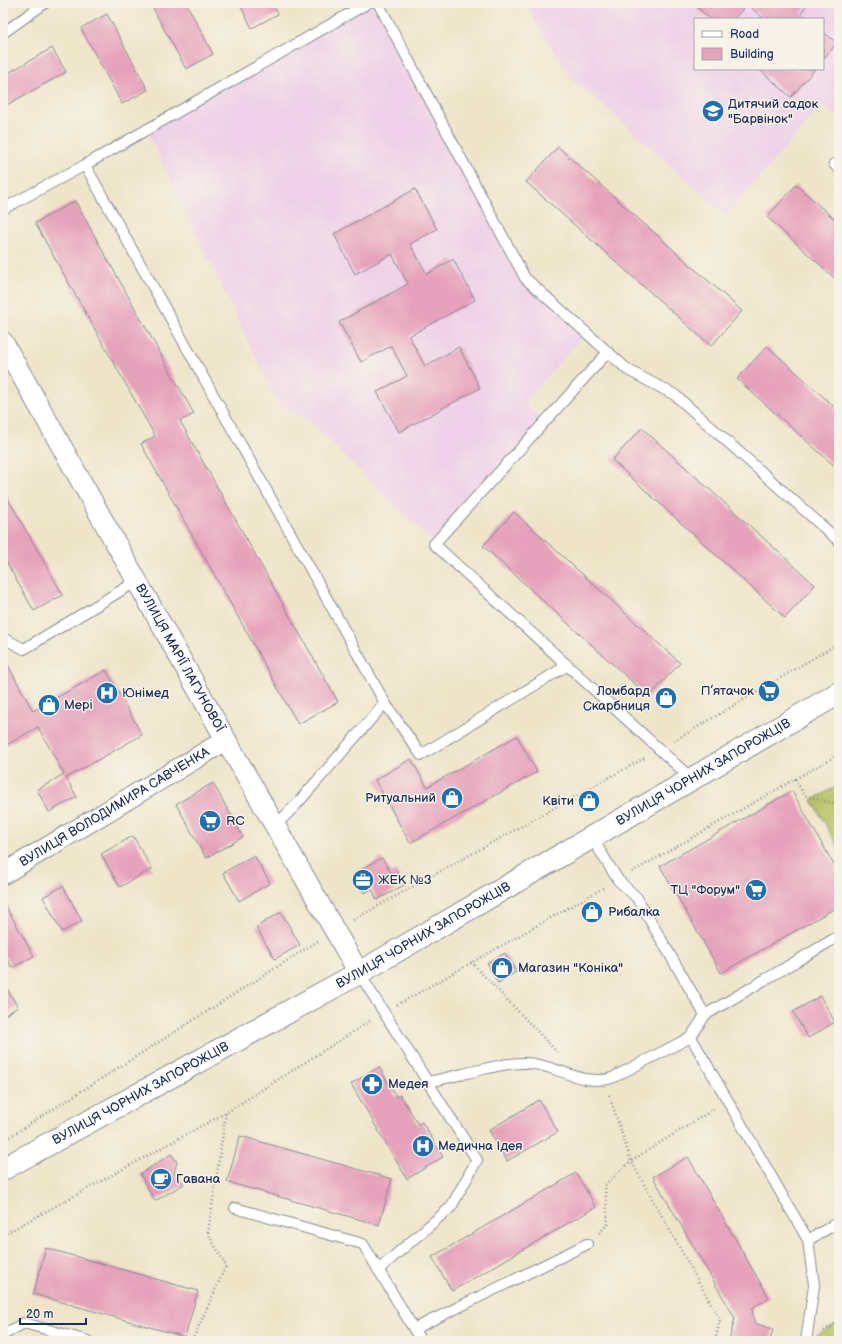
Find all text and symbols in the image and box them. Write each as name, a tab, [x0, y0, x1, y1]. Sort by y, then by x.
legend	[694, 18, 824, 70]
text: Road	[730, 27, 759, 42]
text: Building	[730, 47, 774, 62]
place label: Дитячий садок "Барвінок"	[728, 96, 818, 127]
school or university icon: Дитячий садок "Барвінок"	[700, 98, 726, 124]
street label: ВУЛИЦЯ МАРІЇ ЛАГУНОВОЇ	[132, 581, 228, 735]
supermarket icon: П’ятачок	[756, 678, 782, 704]
hospital icon: Юнімед	[94, 680, 120, 706]
place label: Ломбард Скарбниця	[583, 683, 650, 714]
place label: П’ятачок	[701, 683, 754, 699]
place label: Юнімед	[122, 685, 169, 701]
shop icon: Ломбард Скарбниця	[653, 685, 679, 711]
shop icon: Мері	[36, 692, 62, 718]
place label: Мері	[64, 697, 93, 713]
street label: ВУЛИЦЯ ЧОРНИХ ЗАПОРОЖЦІВ	[613, 715, 793, 829]
street label: ВУЛИЦЯ ВОЛОДИМИРА САВЧЕНКА	[17, 744, 212, 870]
shop icon: Ритуальний	[439, 785, 465, 811]
shop icon: Квіти	[576, 788, 602, 814]
place label: Ритуальний	[365, 790, 436, 806]
place label: Квіти	[542, 793, 574, 809]
supermarket icon: RC	[197, 808, 223, 834]
place label: RC	[226, 813, 245, 829]
office icon: ЖЕК №3	[350, 867, 376, 893]
place label: ЖЕК №3	[378, 872, 432, 888]
supermarket icon: ТЦ "Форум"	[743, 877, 769, 903]
street label: ВУЛИЦЯ ЧОРНИХ ЗАПОРОЖЦІВ	[333, 878, 513, 992]
place label: ТЦ "Форум"	[671, 882, 740, 898]
shop icon: Рибалка	[579, 899, 605, 925]
place label: Рибалка	[608, 904, 660, 920]
shop icon: Магазин "Коніка"	[489, 955, 515, 981]
place label: Магазин "Коніка"	[518, 960, 623, 976]
street label: ВУЛИЦЯ ЧОРНИХ ЗАПОРОЖЦІВ	[49, 1038, 232, 1148]
pharmacy icon: Медея	[359, 1071, 385, 1097]
place label: Медея	[388, 1076, 428, 1092]
hospital icon: Медична Ідея	[410, 1133, 436, 1159]
place label: Медична Ідея	[438, 1138, 523, 1154]
cafe icon: Гавана	[148, 1166, 174, 1192]
place label: Гавана	[176, 1171, 221, 1187]
scale bar	[20, 1300, 86, 1326]
text: 20 m	[26, 1307, 53, 1322]

